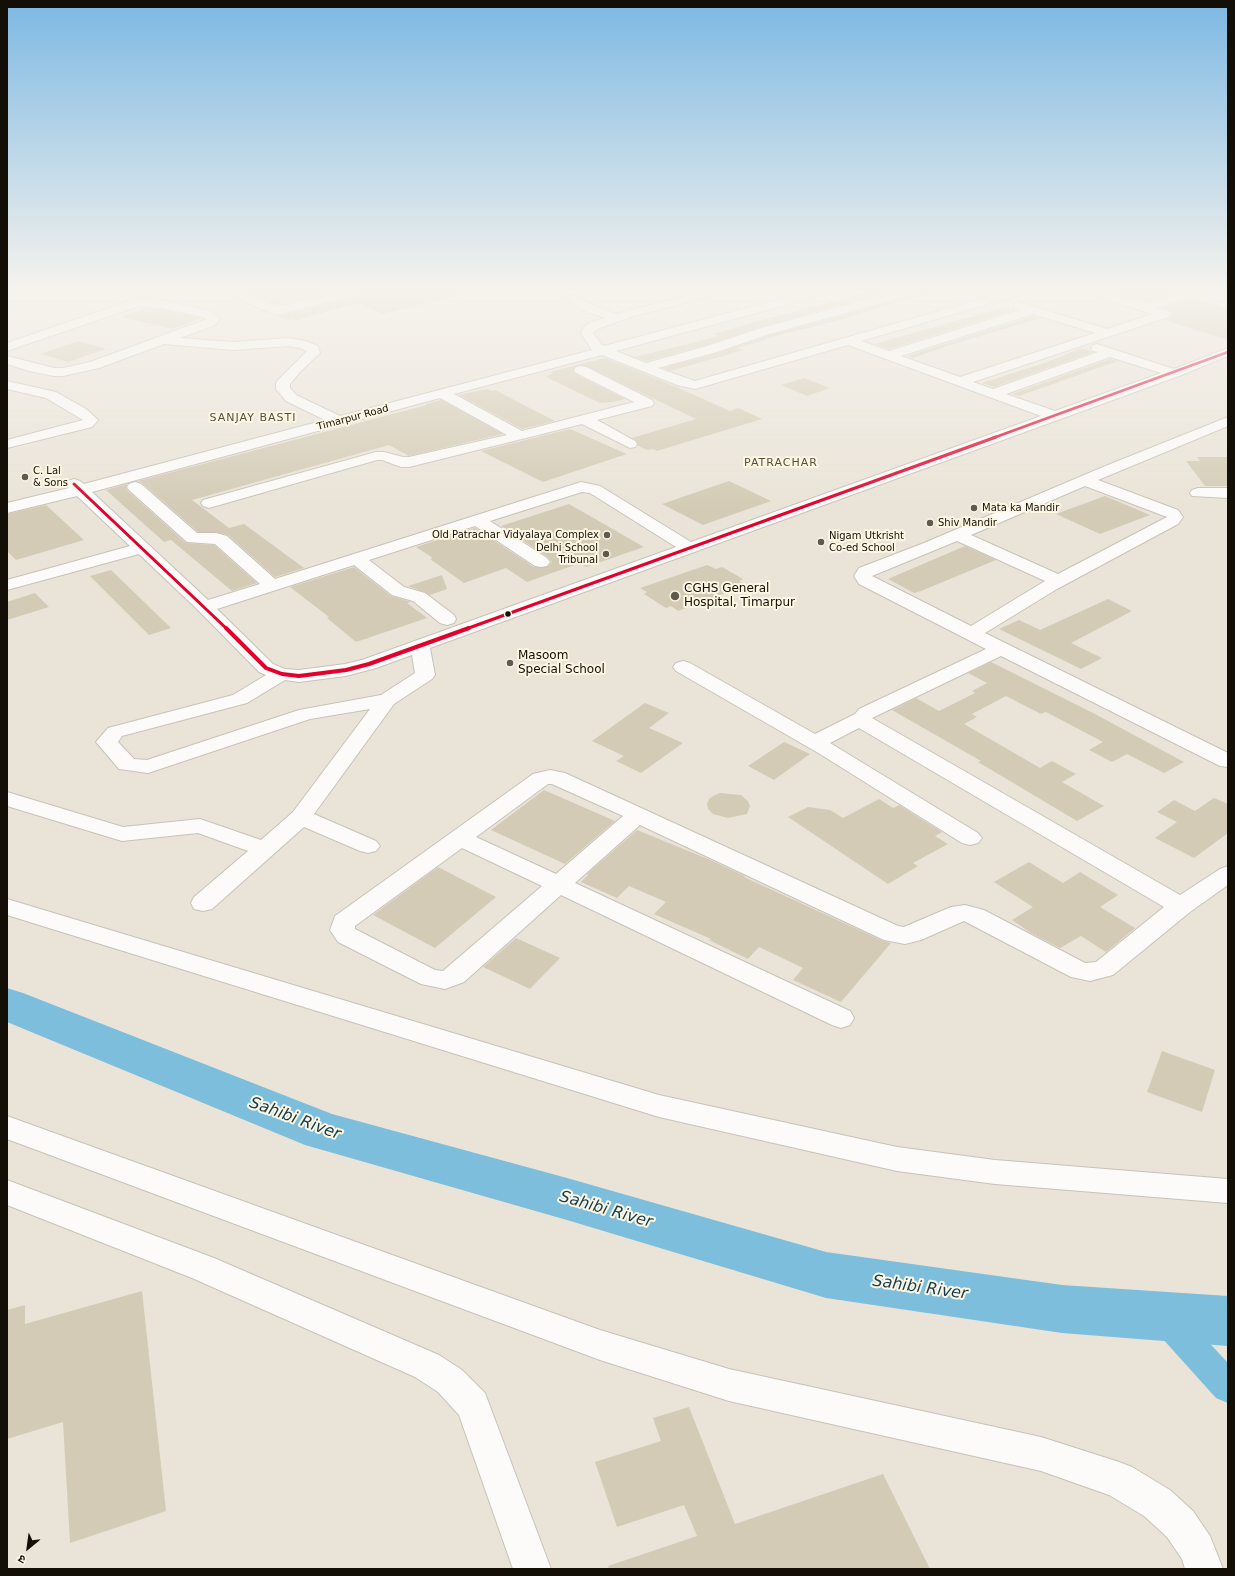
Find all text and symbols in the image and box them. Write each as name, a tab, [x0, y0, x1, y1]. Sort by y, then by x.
street label: Timarpur Road	[316, 403, 390, 433]
district label: SANJAY BASTI	[210, 411, 296, 425]
district label: PATRACHAR	[744, 456, 818, 470]
place label: C. Lal & Sons	[33, 465, 68, 488]
marker: C. Lal & Sons	[20, 472, 30, 482]
place label: Mata ka Mandir	[982, 502, 1059, 514]
marker: Mata ka Mandir	[969, 503, 979, 513]
place label: Shiv Mandir	[938, 517, 997, 529]
marker: Shiv Mandir	[925, 518, 935, 528]
place label: Old Patrachar Vidyalaya Complex	[432, 529, 599, 541]
marker: Old Patrachar Vidyalaya Complex	[602, 530, 612, 540]
place label: Nigam Utkrisht Co-ed School	[829, 530, 904, 554]
marker: Nigam Utkrisht Co-ed School	[816, 537, 826, 547]
place label: Delhi School Tribunal	[536, 542, 598, 566]
marker: Delhi School Tribunal	[601, 549, 611, 559]
place label: CGHS General Hospital, Timarpur	[684, 582, 795, 610]
marker: CGHS General Hospital, Timarpur	[669, 590, 681, 602]
unlabelled marker	[503, 609, 513, 619]
place label: Masoom Special School	[518, 649, 605, 677]
marker: Masoom Special School	[505, 658, 515, 668]
water label: Sahibi River	[247, 1094, 343, 1144]
water label: Sahibi River	[557, 1188, 655, 1232]
water label: Sahibi River	[871, 1272, 969, 1304]
north arrow	[8, 1528, 48, 1568]
text: उ	[16, 1552, 28, 1566]

